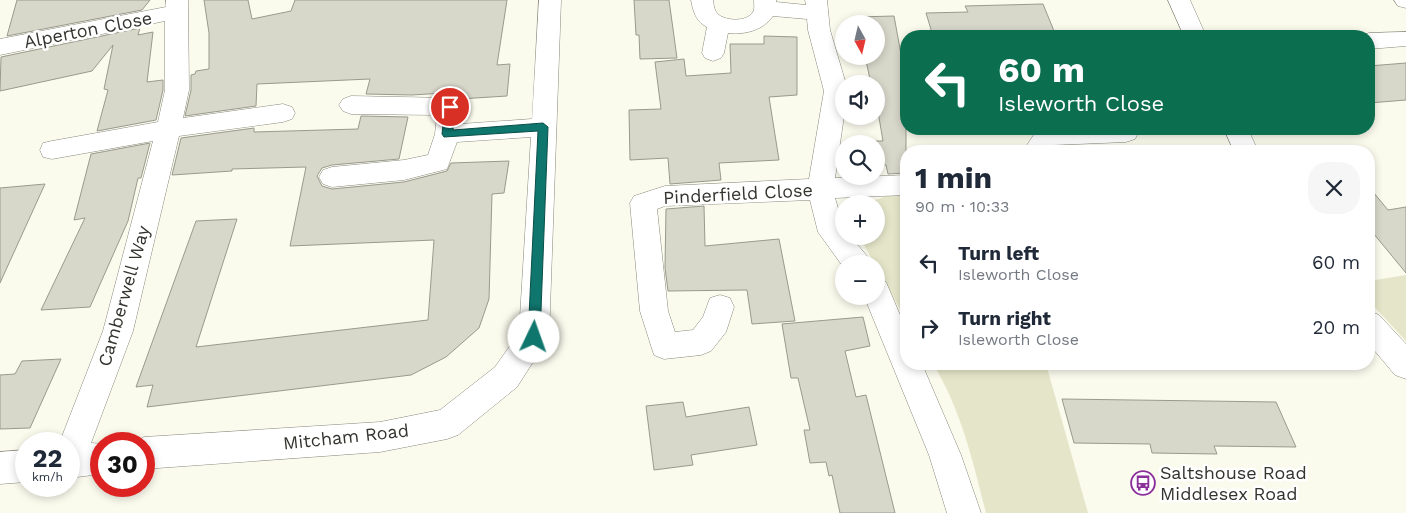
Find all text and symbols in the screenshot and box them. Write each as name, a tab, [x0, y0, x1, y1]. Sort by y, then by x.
street label: Alperton Close	[22, 7, 154, 52]
north arrow	[835, 15, 885, 65]
map controls	[835, 15, 885, 305]
text: 60 m	[998, 49, 1085, 91]
icon: left	[915, 50, 980, 115]
button: sound	[835, 75, 885, 125]
pin	[429, 86, 471, 128]
text: Isleworth Close	[998, 91, 1164, 116]
icon: arrive	[436, 93, 464, 121]
button: search	[835, 135, 885, 185]
text: 1 min	[915, 160, 992, 195]
button: close	[1308, 162, 1360, 214]
street label: Pinderfield Close	[663, 179, 813, 208]
button: +	[835, 195, 885, 245]
text: 90 m · 10:33	[915, 197, 1009, 216]
street label: Camberwell Way	[93, 222, 154, 369]
text: Turn left	[958, 242, 1039, 265]
icon: left	[915, 249, 943, 277]
text: 60 m	[1312, 251, 1360, 274]
button: −	[835, 255, 885, 305]
text: Isleworth Close	[958, 265, 1079, 284]
text: Turn right	[958, 307, 1051, 330]
position arrow	[507, 310, 559, 362]
icon: right	[915, 314, 943, 342]
text: 20 m	[1313, 316, 1360, 339]
text: Isleworth Close	[958, 330, 1079, 349]
street label: Mitcham Road	[282, 419, 410, 454]
speed limit sign: 30	[90, 432, 155, 497]
text: 22	[33, 444, 62, 473]
place label: Saltshouse Road Middlesex Road	[1160, 462, 1307, 504]
text: km/h	[32, 470, 63, 484]
bus stop icon: Saltshouse Road Middlesex Road	[1130, 470, 1156, 496]

